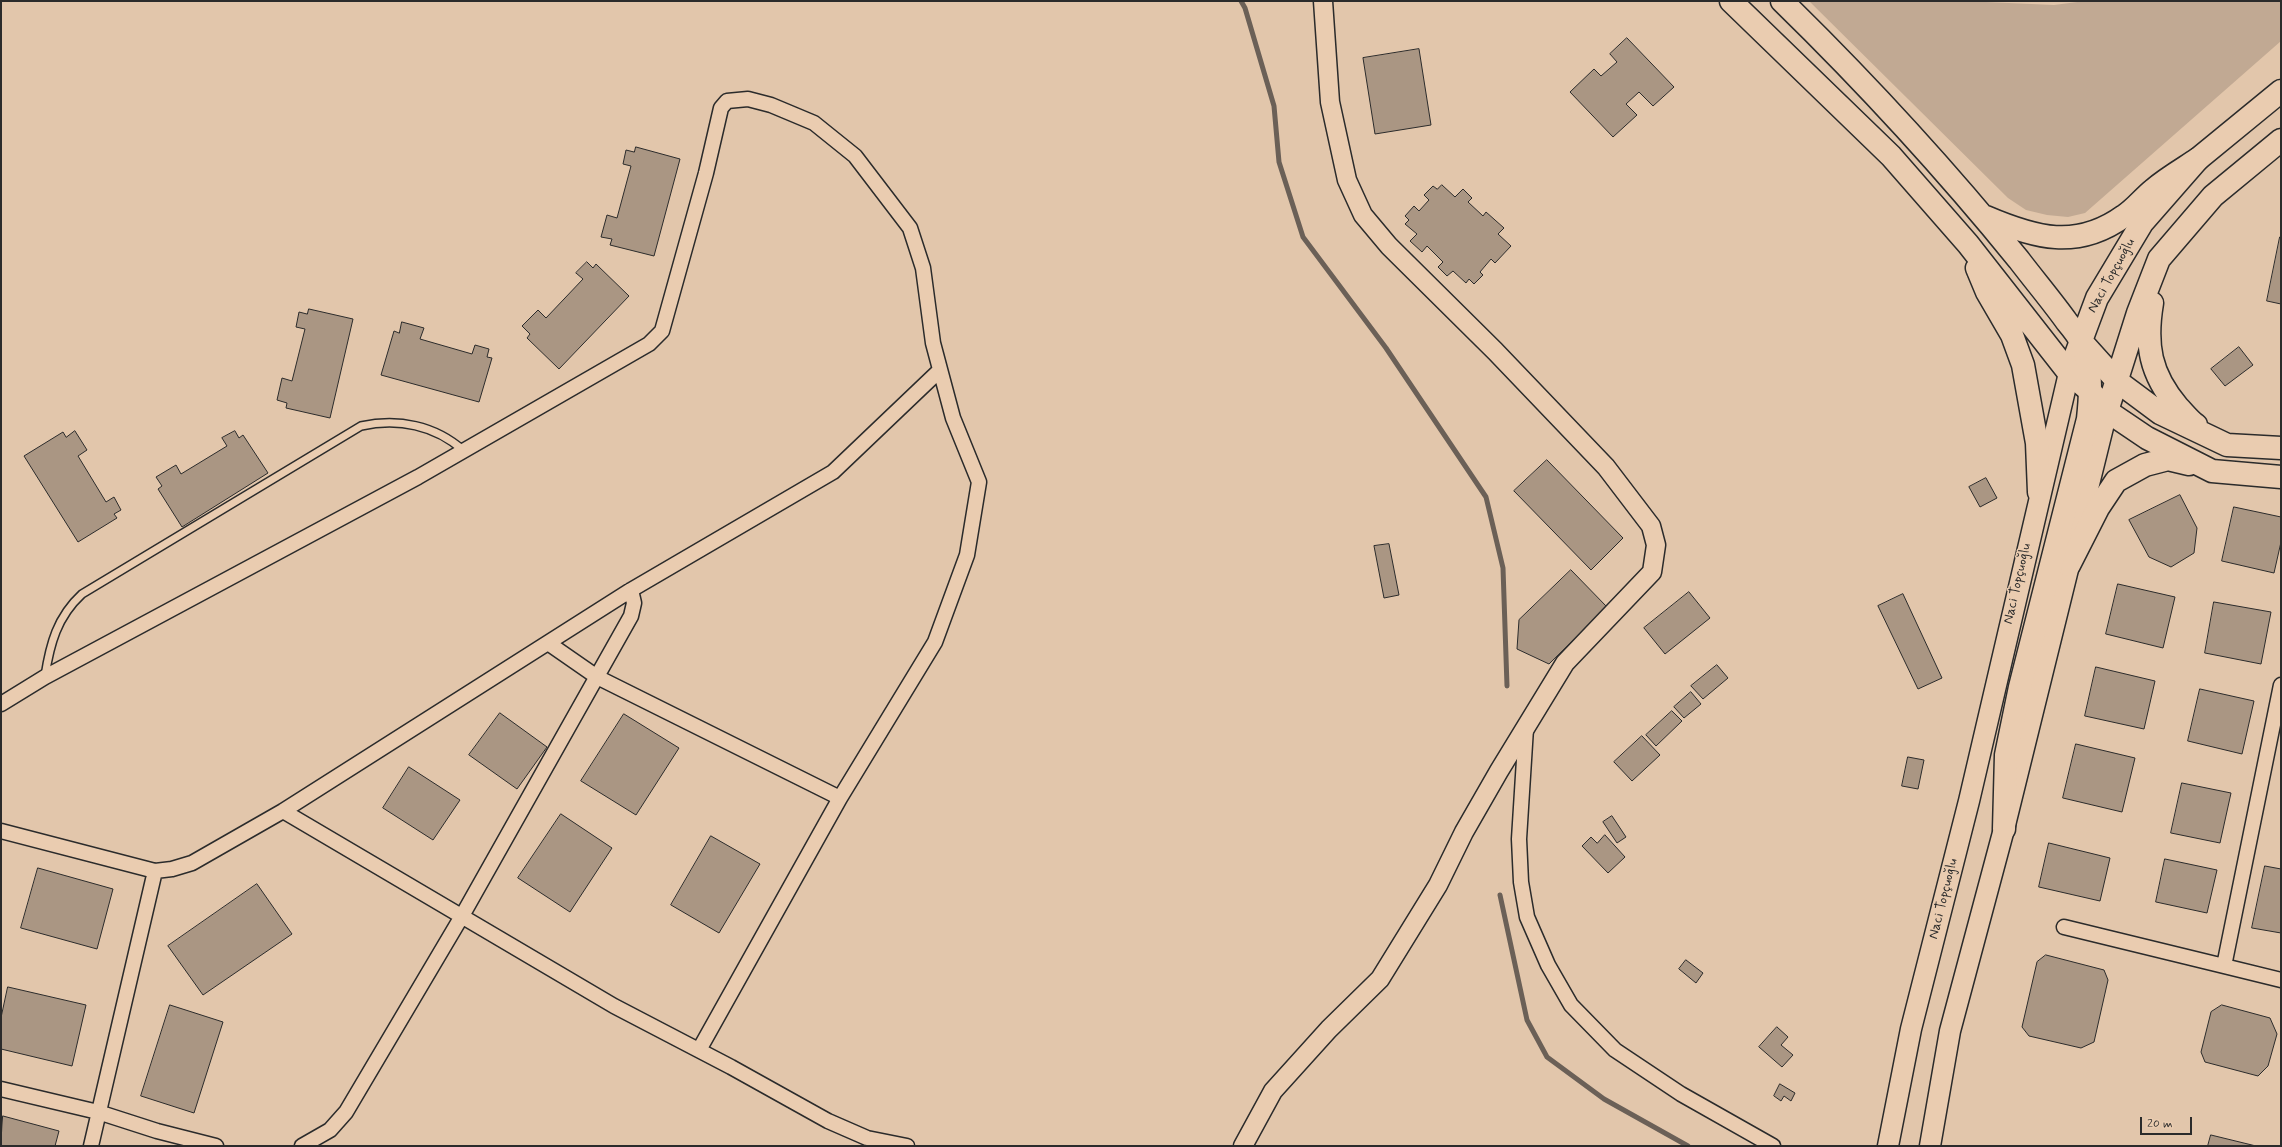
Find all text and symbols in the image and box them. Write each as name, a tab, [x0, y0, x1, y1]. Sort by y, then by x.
street label: Naci Topçuoğlu	[2085, 236, 2139, 316]
street label: Naci Topçuoğlu	[2001, 542, 2035, 626]
street label: Naci Topçuoğlu	[1926, 857, 1962, 941]
scale bar	[2142, 1109, 2194, 1135]
text: 20 m	[2147, 1116, 2173, 1132]

